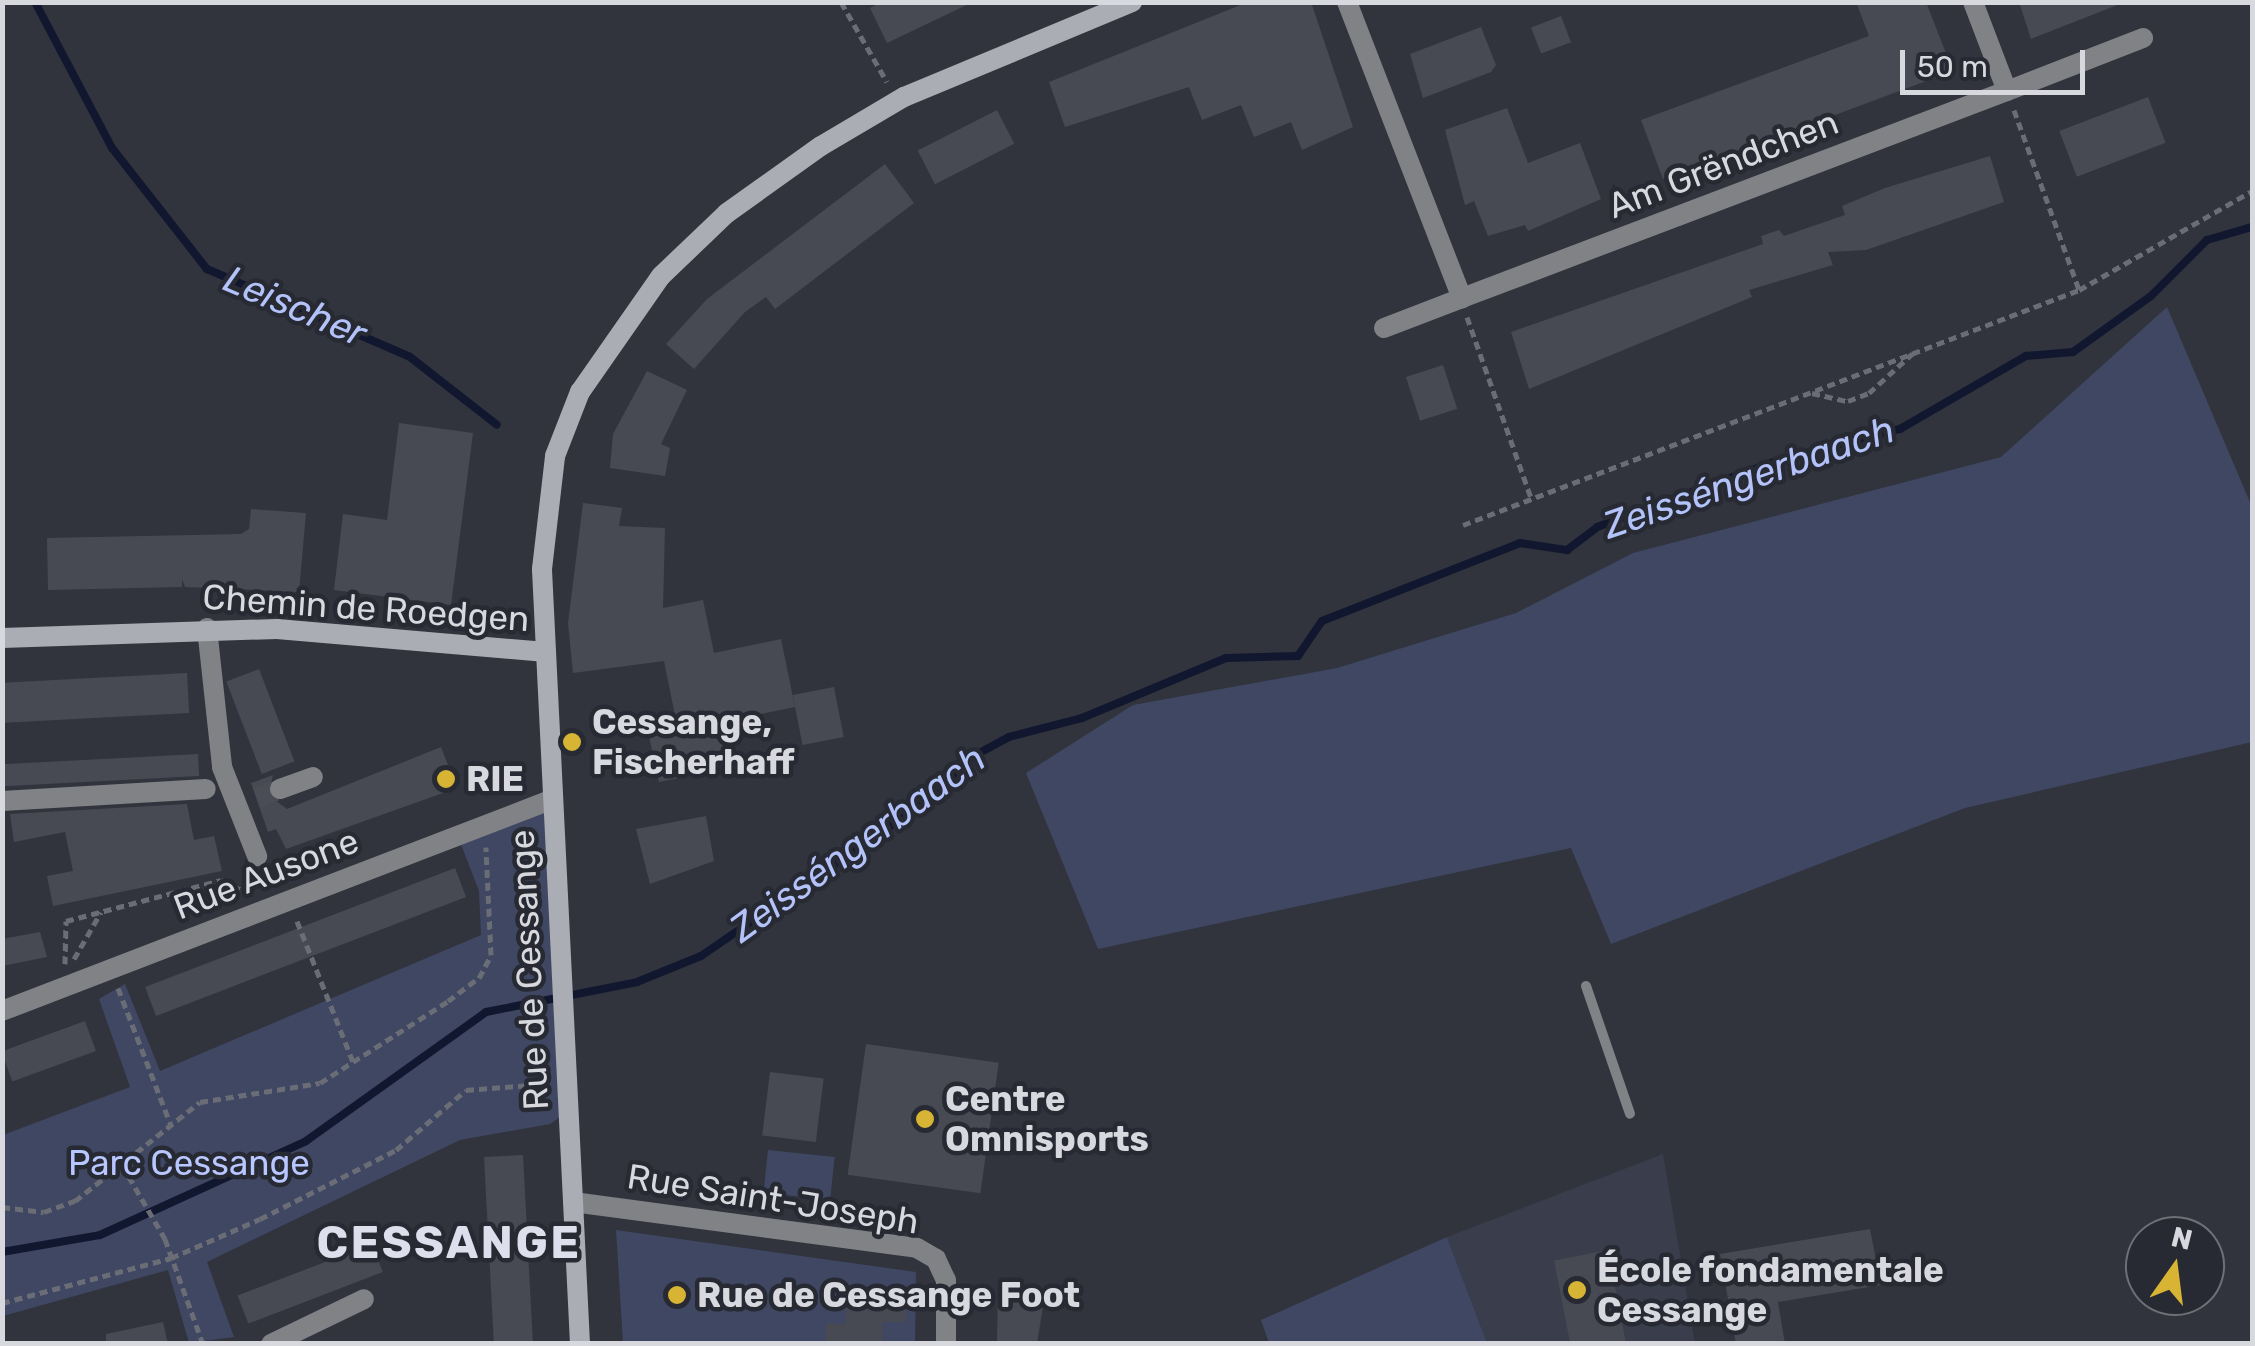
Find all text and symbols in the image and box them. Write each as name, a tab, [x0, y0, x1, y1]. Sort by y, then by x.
scale bar	[1905, 30, 2090, 92]
text: 50 m	[1917, 49, 1988, 85]
street label: Am Grëndchen	[1602, 101, 1844, 227]
water label: Leischer	[217, 257, 373, 357]
water label: Zeisséngerbaach	[1597, 407, 1901, 549]
street label: Chemin de Roedgen	[201, 576, 531, 640]
place label: Cessange, Fischerhaff	[592, 701, 795, 783]
marker: Cessange, Fischerhaff	[561, 731, 583, 753]
water label: Zeisséngerbaach	[721, 736, 995, 952]
place label: RIE	[466, 758, 524, 800]
marker: RIE	[435, 768, 457, 790]
street label: Rue Ausone	[167, 819, 365, 929]
street label: Rue de Cessange	[501, 829, 557, 1111]
place label: Centre Omnisports	[945, 1078, 1149, 1160]
marker: Centre Omnisports	[914, 1108, 936, 1130]
park label: Parc Cessange	[68, 1142, 310, 1184]
street label: Rue Saint-Joseph	[624, 1155, 922, 1243]
district label: CESSANGE	[316, 1216, 582, 1270]
north arrow	[2125, 1216, 2225, 1316]
text: N	[2168, 1220, 2196, 1257]
place label: École fondamentale Cessange	[1597, 1249, 1944, 1331]
place label: Rue de Cessange Foot	[697, 1274, 1080, 1316]
marker: École fondamentale Cessange	[1566, 1279, 1588, 1301]
marker: Rue de Cessange Foot	[666, 1284, 688, 1306]

